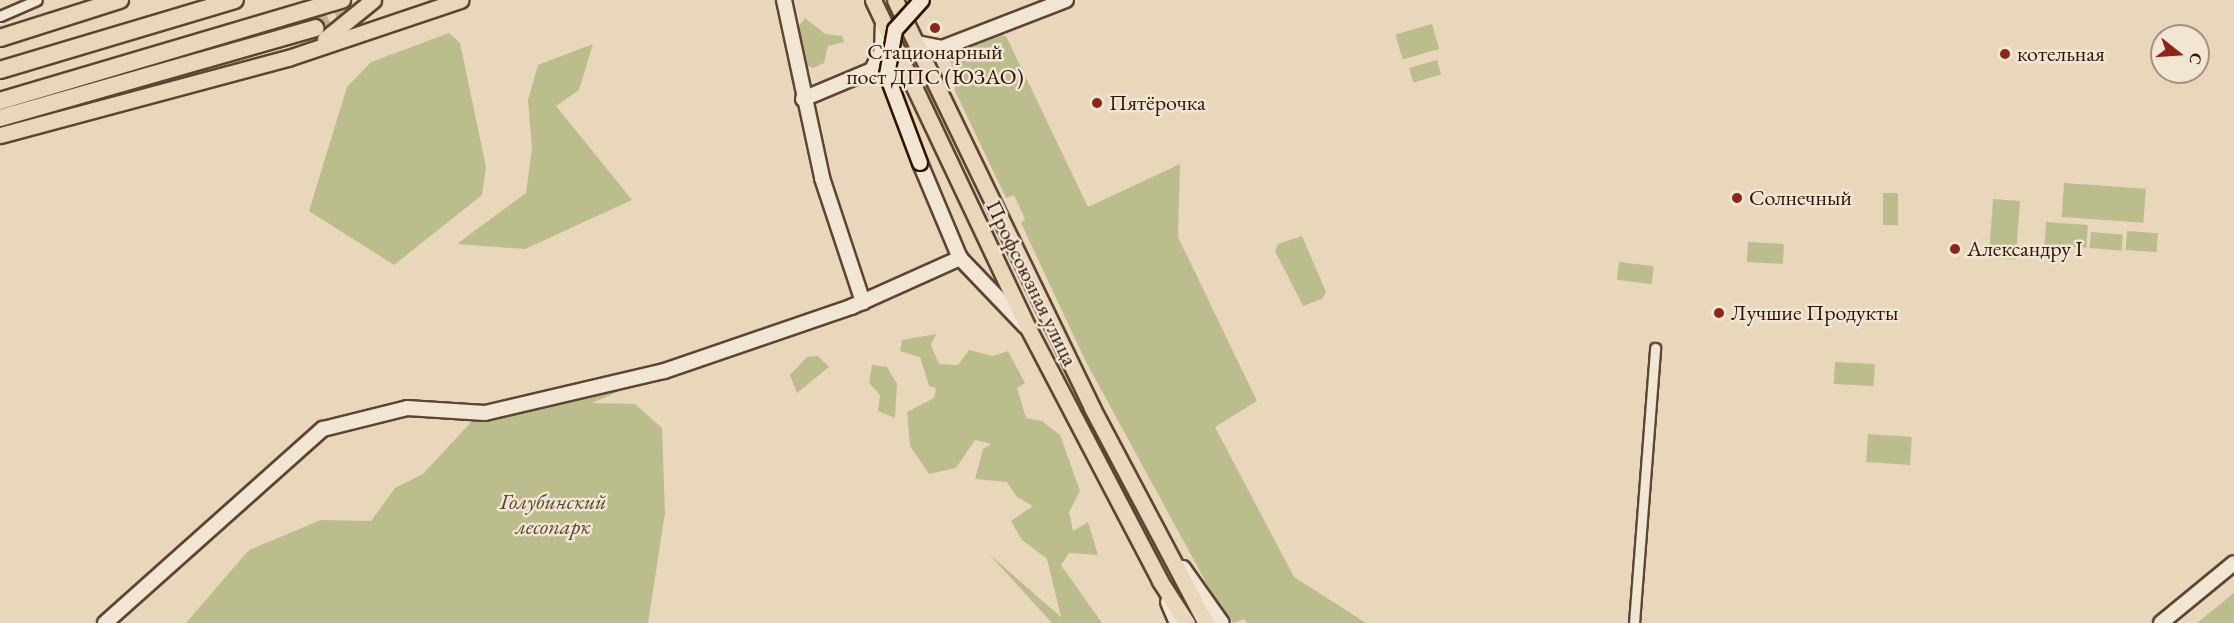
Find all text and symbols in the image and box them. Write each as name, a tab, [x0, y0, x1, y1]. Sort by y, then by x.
marker: Стационарный пост ДПС (ЮЗАО)	[928, 21, 942, 35]
north arrow	[2150, 24, 2210, 84]
place label: Стационарный пост ДПС (ЮЗАО)	[846, 38, 1024, 90]
place label: котельная	[2017, 41, 2105, 67]
marker: котельная	[1998, 47, 2012, 61]
text: С	[2184, 50, 2207, 67]
place label: Пятёрочка	[1109, 90, 1206, 116]
marker: Пятёрочка	[1090, 96, 1104, 110]
place label: Солнечный	[1749, 185, 1852, 211]
marker: Солнечный	[1730, 191, 1744, 205]
street label: Профсоюзная улица	[980, 196, 1084, 370]
place label: Александру I	[1967, 236, 2083, 262]
marker: Александру I	[1948, 242, 1962, 256]
place label: Лучшие Продукты	[1731, 300, 1899, 326]
marker: Лучшие Продукты	[1712, 306, 1726, 320]
park label: Голубинский лесопарк	[499, 488, 607, 540]

